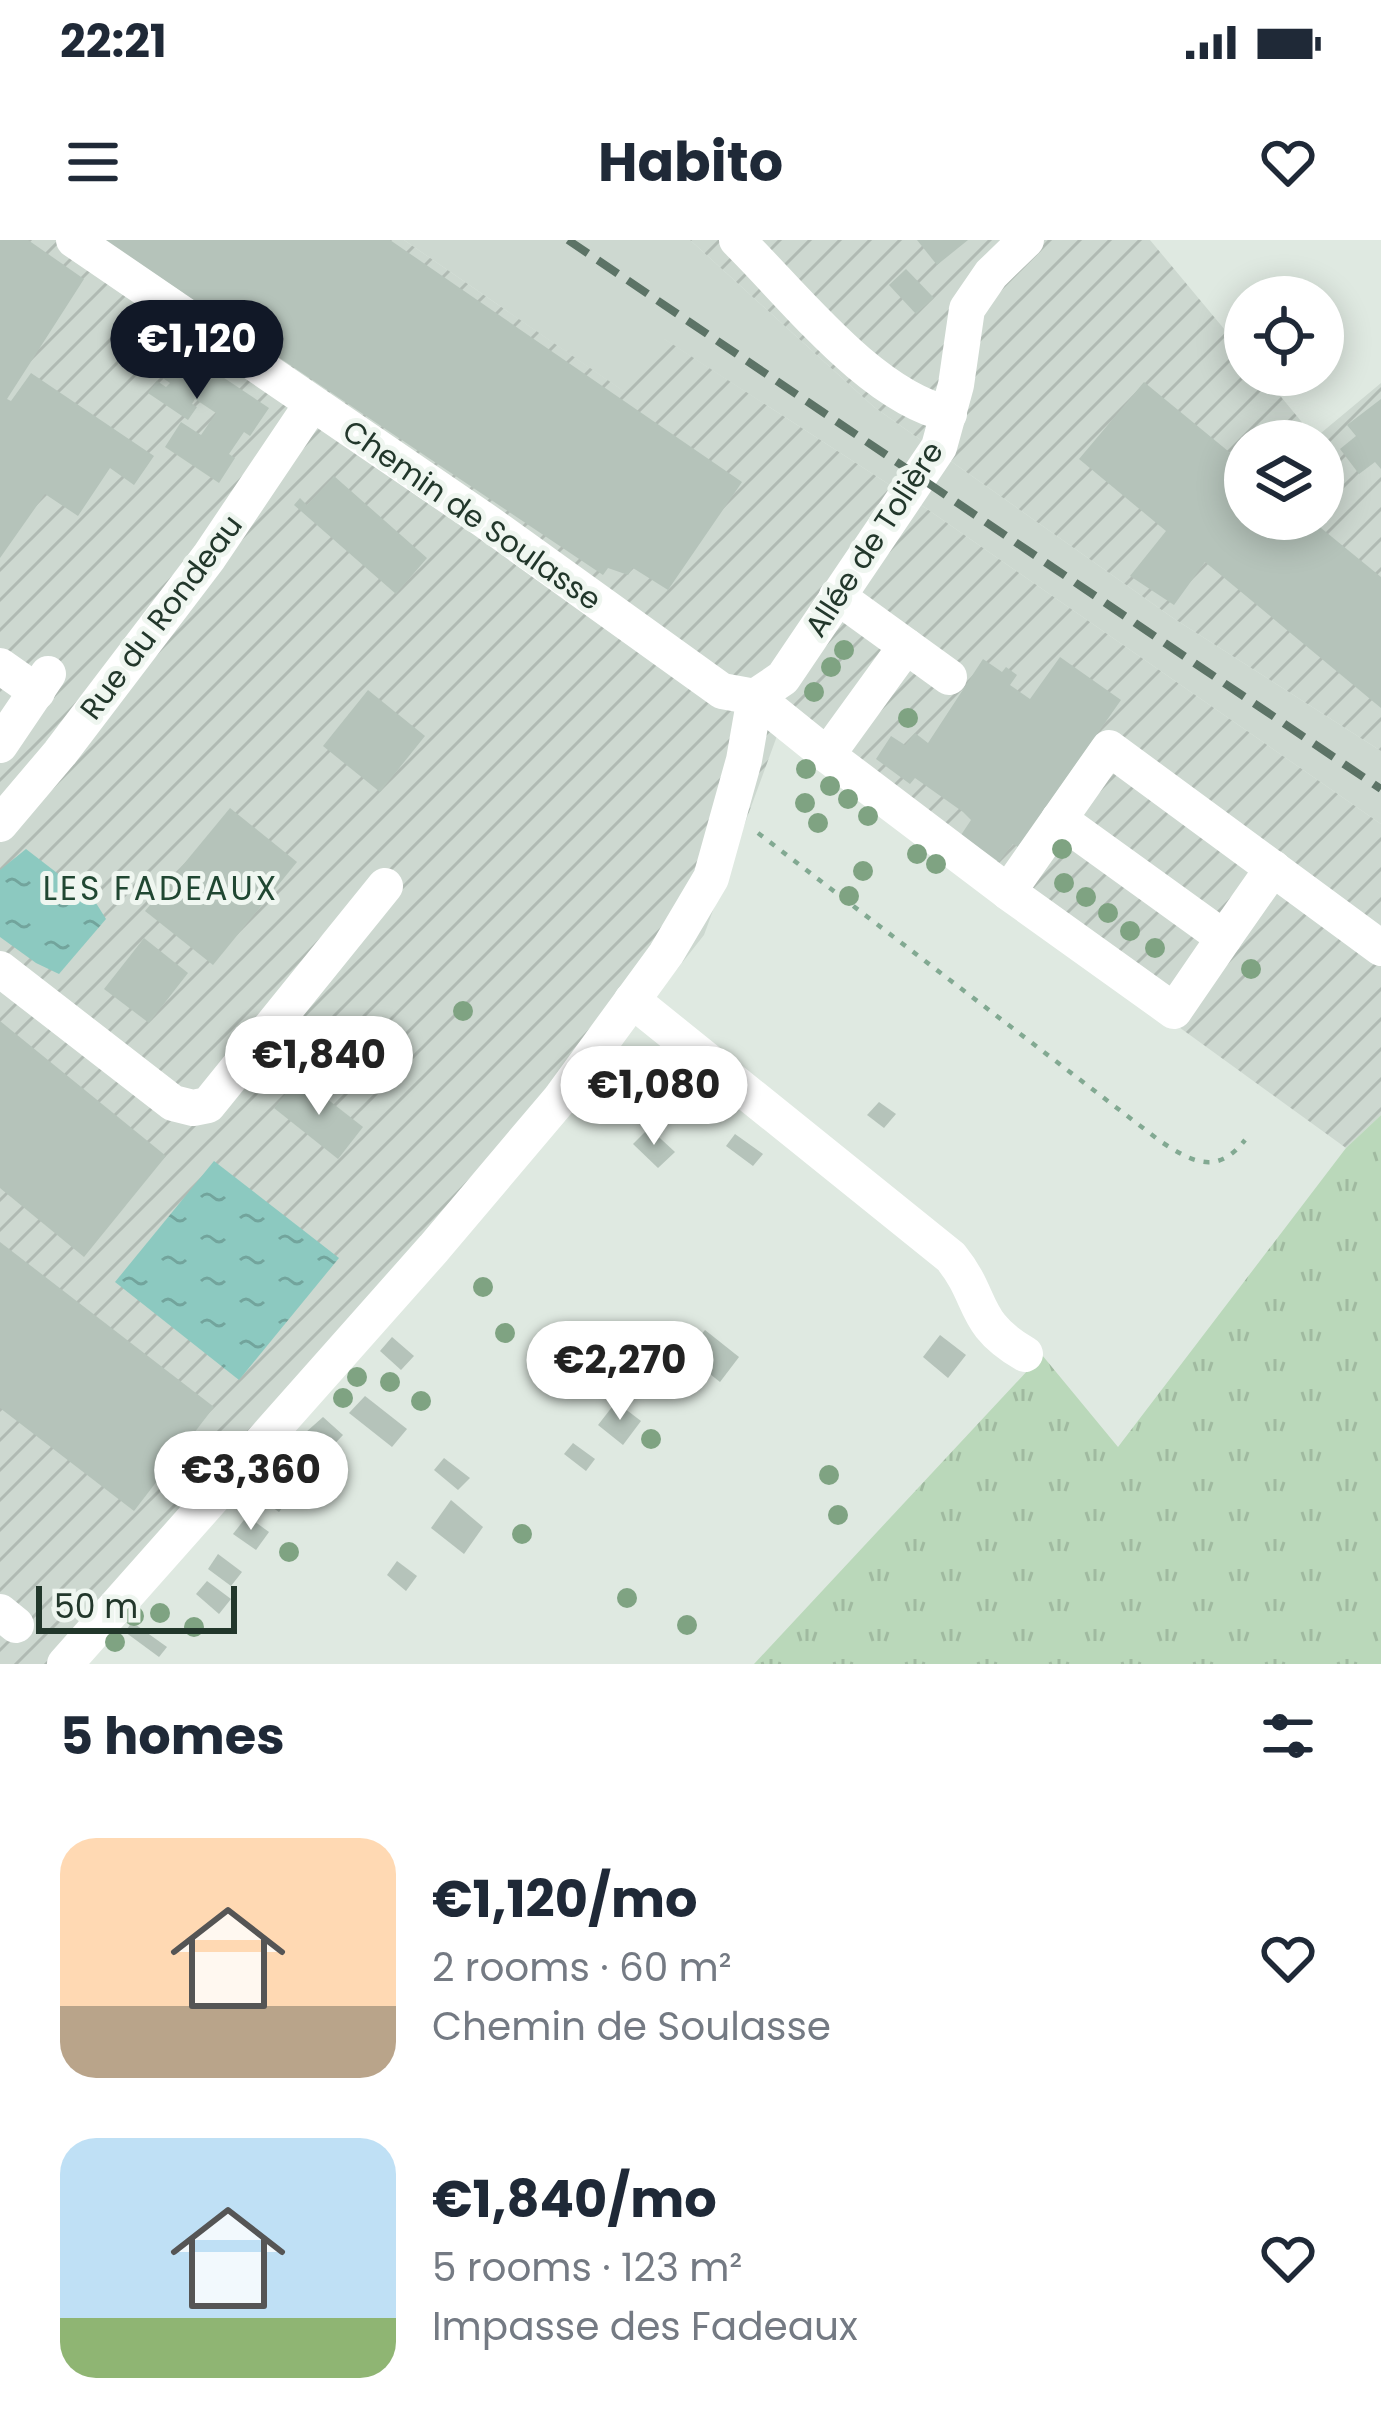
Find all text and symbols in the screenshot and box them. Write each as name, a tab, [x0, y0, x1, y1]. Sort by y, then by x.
text: 22:21	[60, 10, 167, 73]
text: Habito	[598, 124, 783, 200]
icon: menu	[60, 129, 126, 195]
icon: heart	[1255, 129, 1321, 195]
map controls	[1224, 276, 1344, 540]
button: locate	[1224, 276, 1344, 396]
pin: €1,120	[99, 300, 295, 402]
text: €1,120	[137, 311, 257, 366]
street label: Chemin de Soulasse	[334, 409, 610, 621]
button: layers	[1224, 420, 1344, 540]
street label: Allée de Tolière	[795, 433, 953, 645]
street label: Rue du Rondeau	[70, 506, 252, 728]
district label: LES FADEAUX	[43, 865, 279, 912]
pin: €1,840	[221, 1016, 417, 1118]
text: €1,840	[252, 1027, 386, 1082]
pin: €1,080	[556, 1046, 752, 1148]
text: €1,080	[587, 1057, 721, 1112]
pin: €2,270	[522, 1321, 718, 1423]
text: €2,270	[553, 1332, 687, 1387]
pin: €3,360	[153, 1431, 349, 1533]
text: €3,360	[181, 1442, 321, 1497]
scale bar	[36, 1580, 237, 1633]
text: 50 m	[54, 1583, 138, 1630]
text: 5 homes	[60, 1700, 285, 1772]
icon: filters	[1255, 1703, 1321, 1769]
text: €1,120/mo	[432, 1863, 698, 1935]
icon: home	[156, 1886, 300, 2030]
icon: heart	[1255, 1925, 1321, 1991]
text: 2 rooms · 60 m²	[432, 1940, 732, 1995]
text: Chemin de Soulasse	[432, 1999, 831, 2054]
text: €1,840/mo	[432, 2163, 717, 2235]
icon: home	[156, 2186, 300, 2330]
icon: heart	[1255, 2225, 1321, 2291]
text: 5 rooms · 123 m²	[432, 2240, 742, 2295]
text: Impasse des Fadeaux	[432, 2299, 858, 2354]

